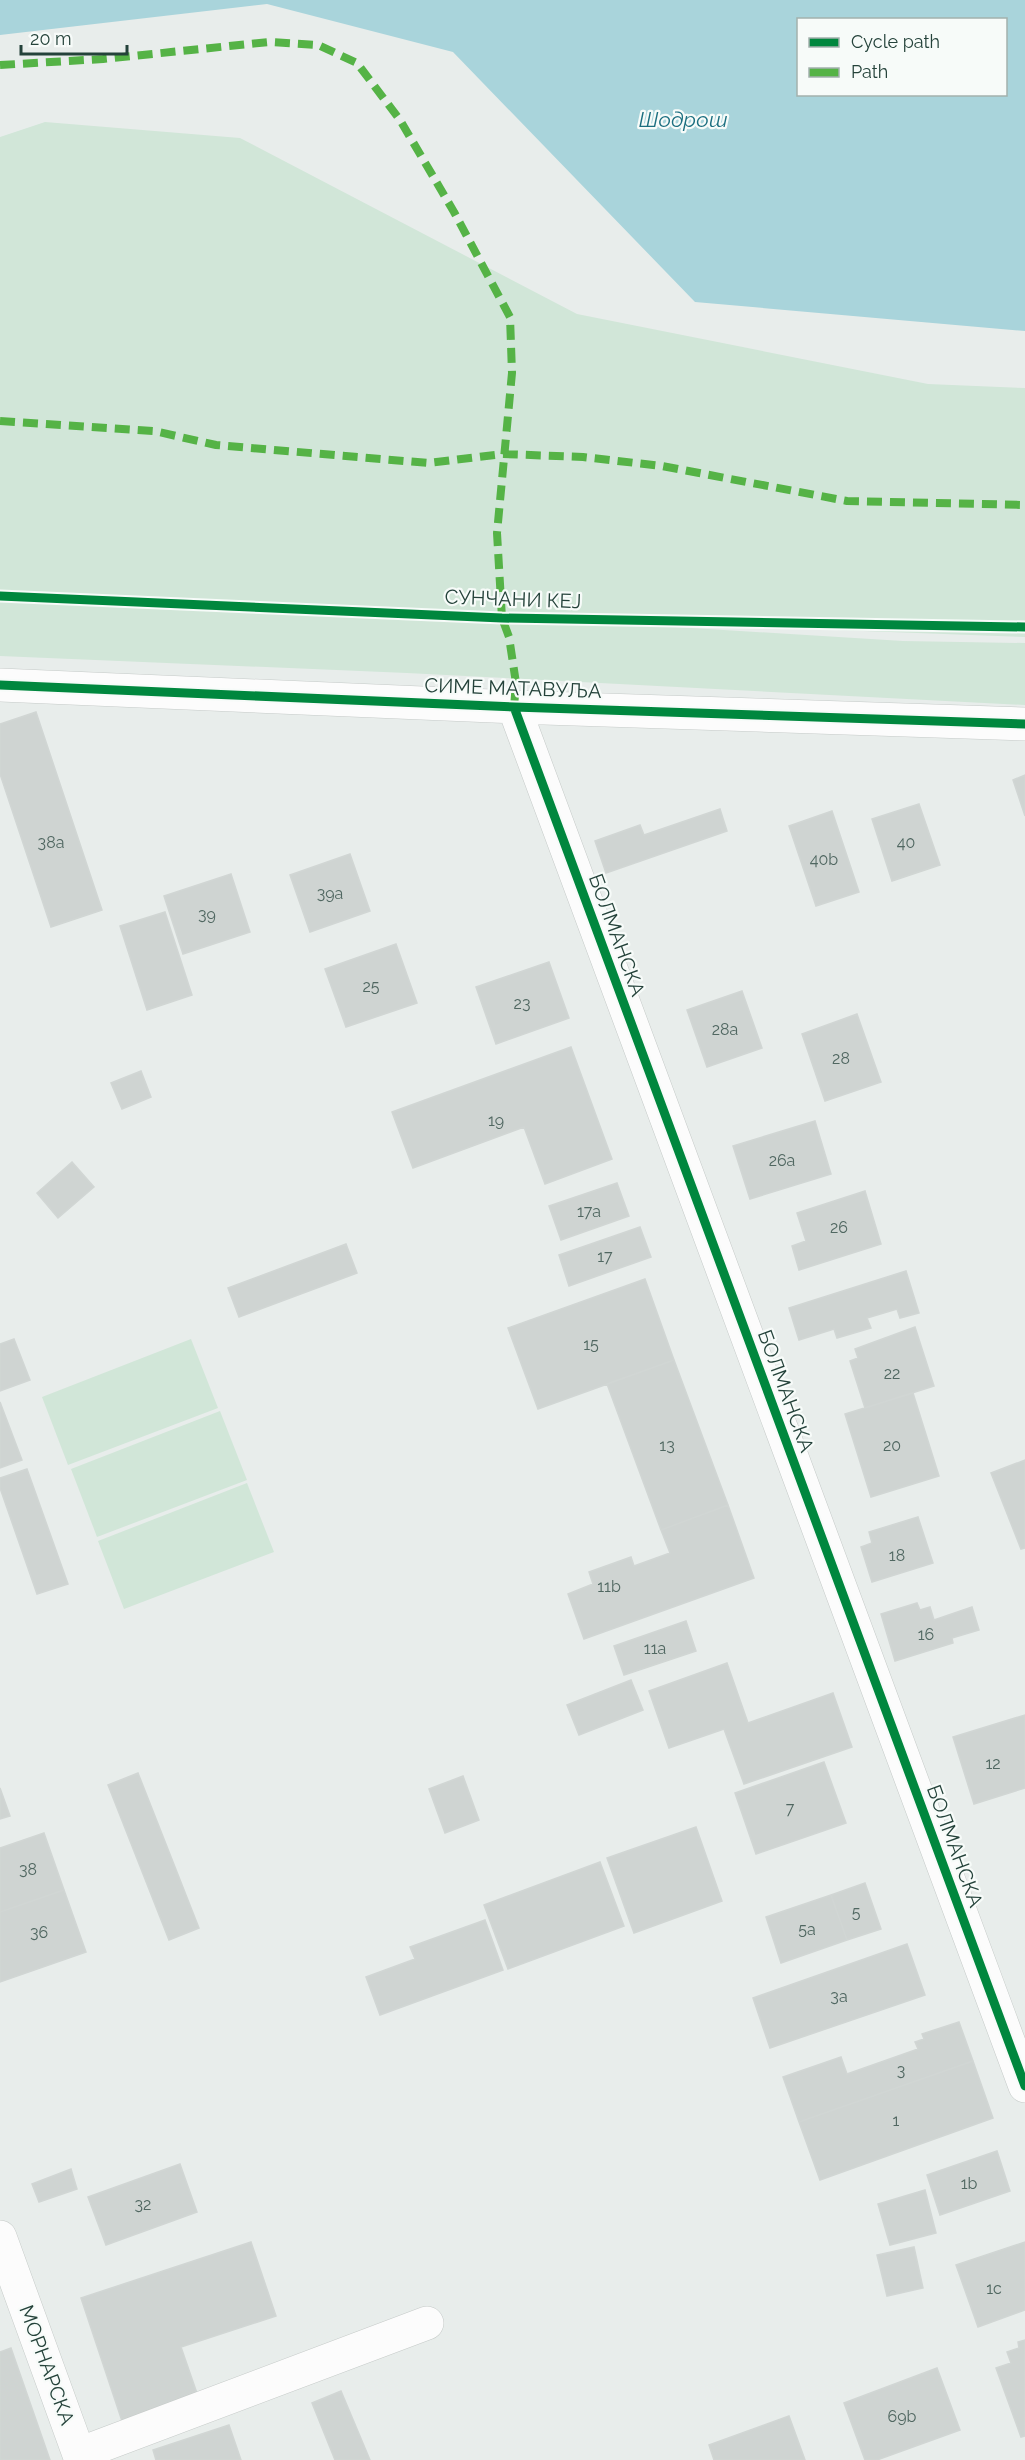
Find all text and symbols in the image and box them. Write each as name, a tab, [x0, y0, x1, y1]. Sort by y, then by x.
scale bar	[21, 18, 128, 56]
legend	[797, 18, 1007, 96]
text: 20 m	[30, 28, 72, 49]
text: Cycle path	[851, 31, 940, 52]
text: Path	[851, 61, 888, 82]
water label: Шодрош	[639, 107, 728, 132]
street label: СУНЧАНИ КЕЈ	[444, 585, 582, 613]
street label: СИМЕ МАТАВУЉА	[424, 673, 602, 703]
house number: 38a	[38, 833, 64, 852]
house number: 40	[897, 833, 915, 852]
house number: 40b	[810, 850, 838, 869]
street label: БОЛМАНСКА	[584, 871, 650, 1000]
house number: 39a	[317, 884, 343, 903]
house number: 39	[198, 905, 216, 924]
house number: 25	[362, 977, 380, 996]
house number: 23	[514, 994, 530, 1013]
house number: 28a	[712, 1020, 738, 1039]
house number: 28	[832, 1049, 850, 1068]
house number: 19	[488, 1111, 504, 1130]
house number: 26a	[769, 1151, 795, 1170]
house number: 17a	[577, 1202, 601, 1221]
house number: 26	[830, 1218, 848, 1237]
house number: 17	[597, 1247, 613, 1266]
street label: БОЛМАНСКА	[753, 1327, 819, 1456]
house number: 15	[583, 1335, 599, 1354]
house number: 22	[884, 1364, 900, 1383]
house number: 13	[659, 1436, 675, 1455]
house number: 20	[883, 1436, 901, 1455]
house number: 18	[889, 1546, 905, 1565]
house number: 11b	[597, 1577, 621, 1596]
house number: 16	[918, 1625, 934, 1644]
house number: 11a	[644, 1639, 666, 1658]
house number: 12	[985, 1754, 1001, 1773]
street label: БОЛМАНСКА	[922, 1782, 988, 1911]
house number: 7	[786, 1799, 795, 1818]
house number: 38	[19, 1860, 37, 1879]
house number: 5	[852, 1903, 861, 1922]
house number: 5a	[798, 1920, 816, 1939]
house number: 36	[30, 1923, 48, 1942]
house number: 3a	[830, 1987, 848, 2006]
house number: 3	[897, 2061, 905, 2080]
house number: 1	[893, 2111, 900, 2130]
house number: 1b	[961, 2174, 977, 2193]
house number: 32	[135, 2195, 151, 2214]
house number: 1c	[986, 2279, 1002, 2298]
street label: МОРНАРСКА	[14, 2302, 80, 2429]
house number: 69b	[888, 2407, 917, 2426]

